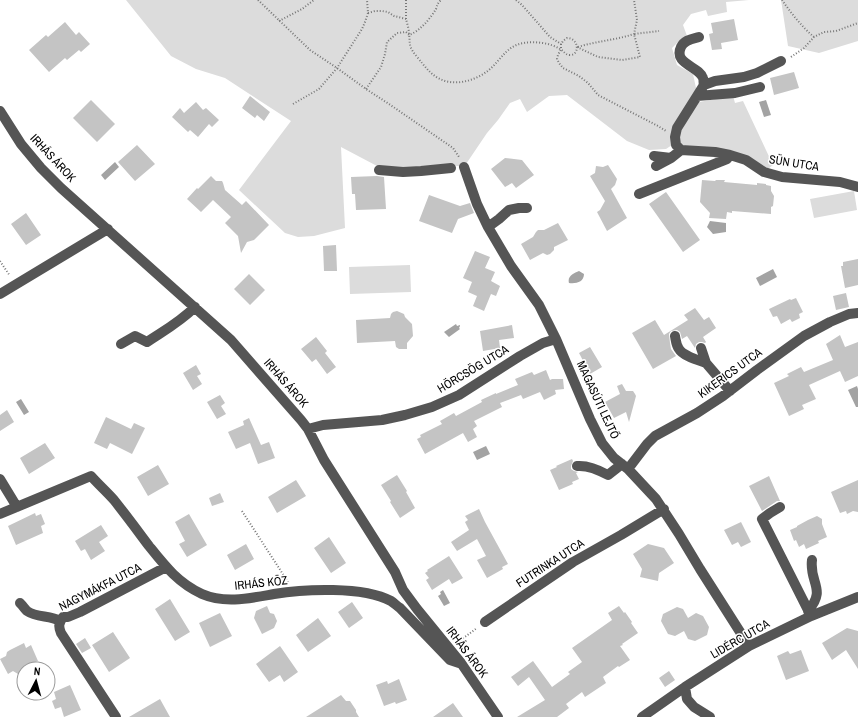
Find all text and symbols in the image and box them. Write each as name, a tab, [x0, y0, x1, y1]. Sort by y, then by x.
street label: IRHÁS ÁROK	[27, 131, 80, 186]
street label: SÜN UTCA	[768, 150, 821, 175]
street label: HÖRCSÖG UTCA	[434, 340, 512, 397]
street label: KIKERICS UTCA	[695, 344, 766, 402]
street label: IRHÁS ÁROK	[260, 355, 312, 411]
street label: MAGASÚTI LEJTŐ	[573, 358, 623, 442]
street label: FUTRINKA UTCA	[513, 535, 588, 591]
street label: NAGYMÁKFA UTCA	[56, 559, 144, 615]
street label: IRHÁS KÖZ	[234, 571, 288, 594]
street label: LIDÉRC UTCA	[708, 615, 773, 662]
street label: IRHÁS ÁROK	[443, 623, 492, 681]
north arrow	[16, 661, 56, 701]
text: N	[33, 664, 41, 678]

